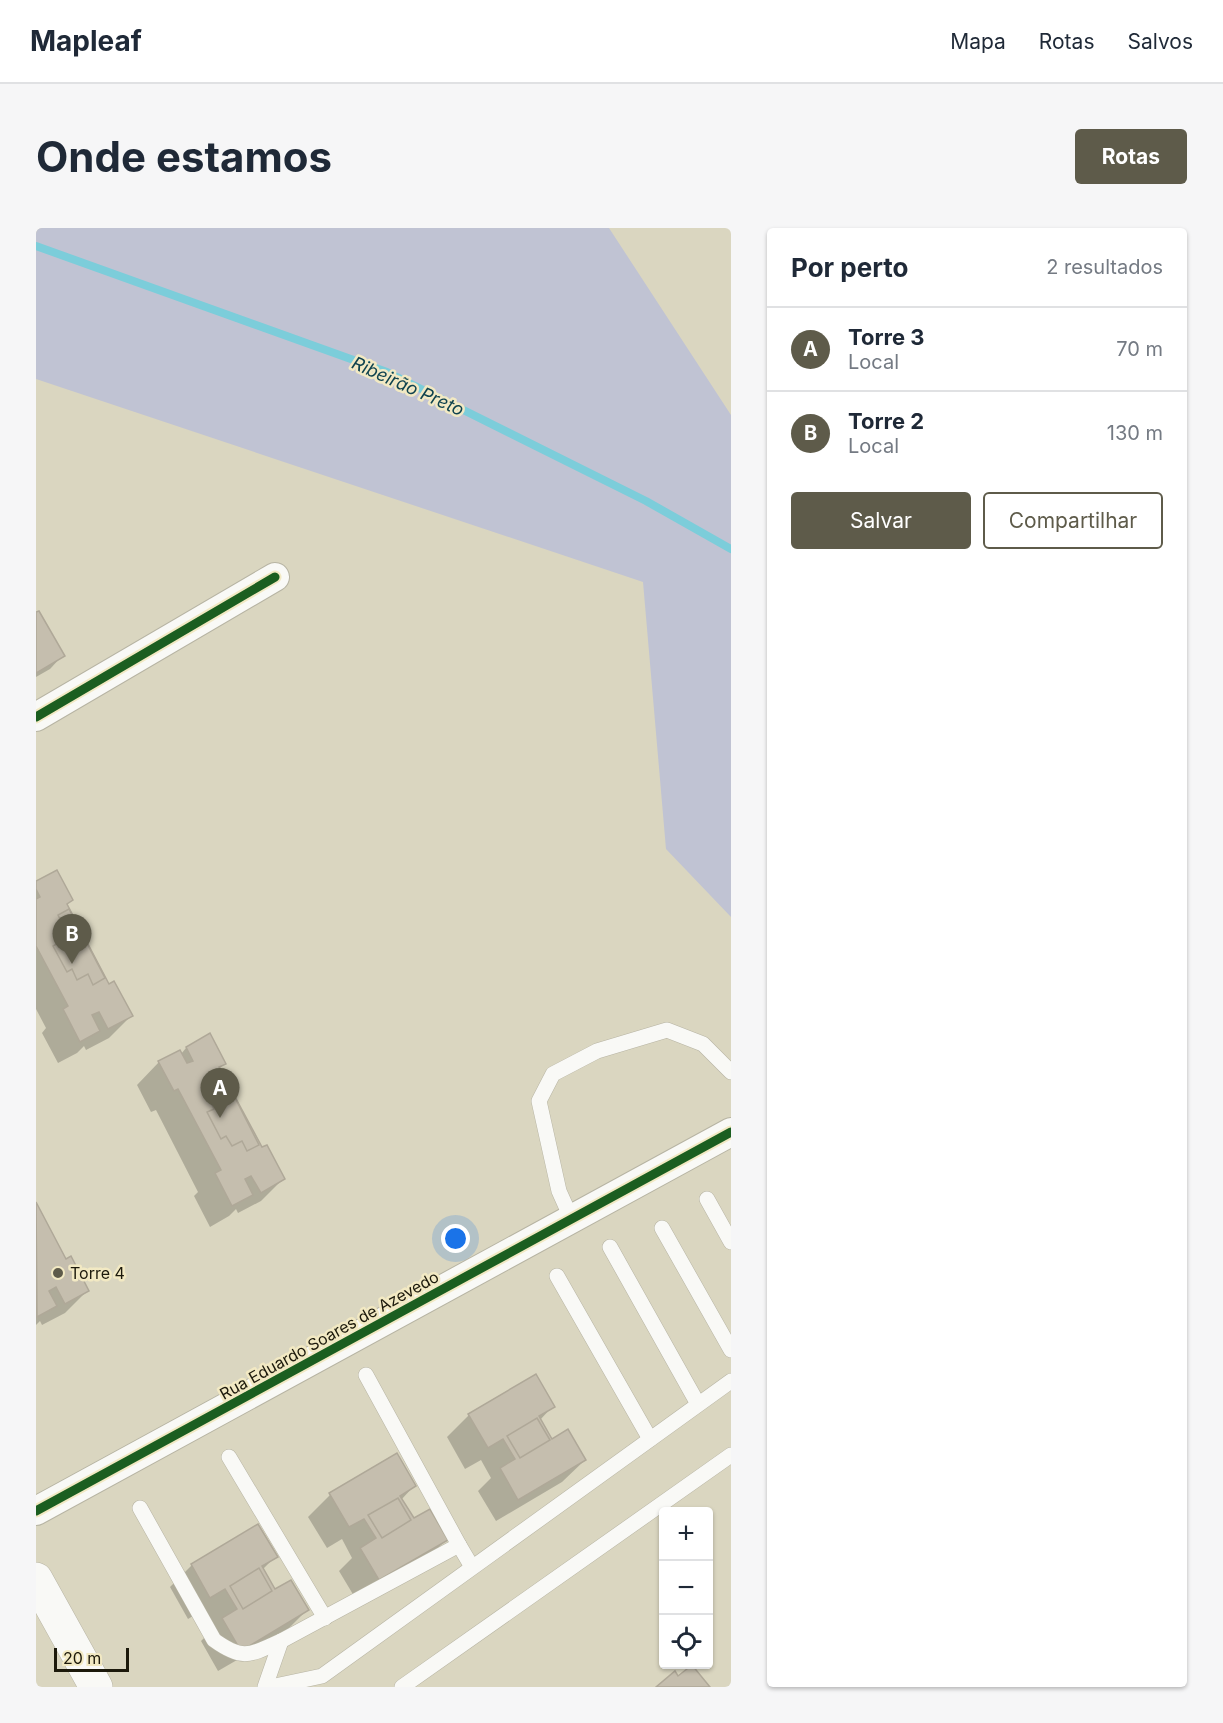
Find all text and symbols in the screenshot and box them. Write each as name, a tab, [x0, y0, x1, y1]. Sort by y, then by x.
text: Mapleaf	[30, 24, 142, 58]
text: Mapa	[950, 29, 1006, 54]
text: Rotas	[1039, 29, 1094, 54]
text: Salvos	[1127, 29, 1193, 54]
button: Rotas	[1075, 129, 1187, 184]
text: Onde estamos	[36, 131, 332, 182]
text: Por perto	[791, 252, 909, 283]
text: 2 resultados	[1046, 255, 1163, 279]
text: Torre 3	[848, 324, 925, 350]
text: A	[803, 337, 818, 361]
text: 70 m	[1116, 337, 1163, 361]
text: Local	[848, 350, 899, 374]
water label: Ribeirão Preto	[349, 352, 467, 420]
text: Torre 2	[848, 408, 924, 434]
text: B	[804, 421, 817, 445]
text: 130 m	[1107, 421, 1163, 445]
text: Local	[848, 434, 899, 458]
button: Salvar	[791, 492, 971, 549]
button: Compartilhar	[983, 492, 1163, 549]
pin: B	[52, 914, 92, 964]
pin: A	[200, 1068, 240, 1118]
your location	[441, 1224, 470, 1253]
place label: Torre 4	[70, 1263, 125, 1283]
marker: Torre 4	[51, 1266, 65, 1280]
street label: Rua Eduardo Soares de Azevedo	[216, 1266, 442, 1404]
map controls	[659, 1507, 713, 1669]
button: +	[659, 1507, 713, 1561]
button: −	[659, 1561, 713, 1615]
button: locate	[659, 1615, 713, 1669]
scale bar	[54, 1645, 129, 1672]
text: 20 m	[63, 1648, 101, 1668]

